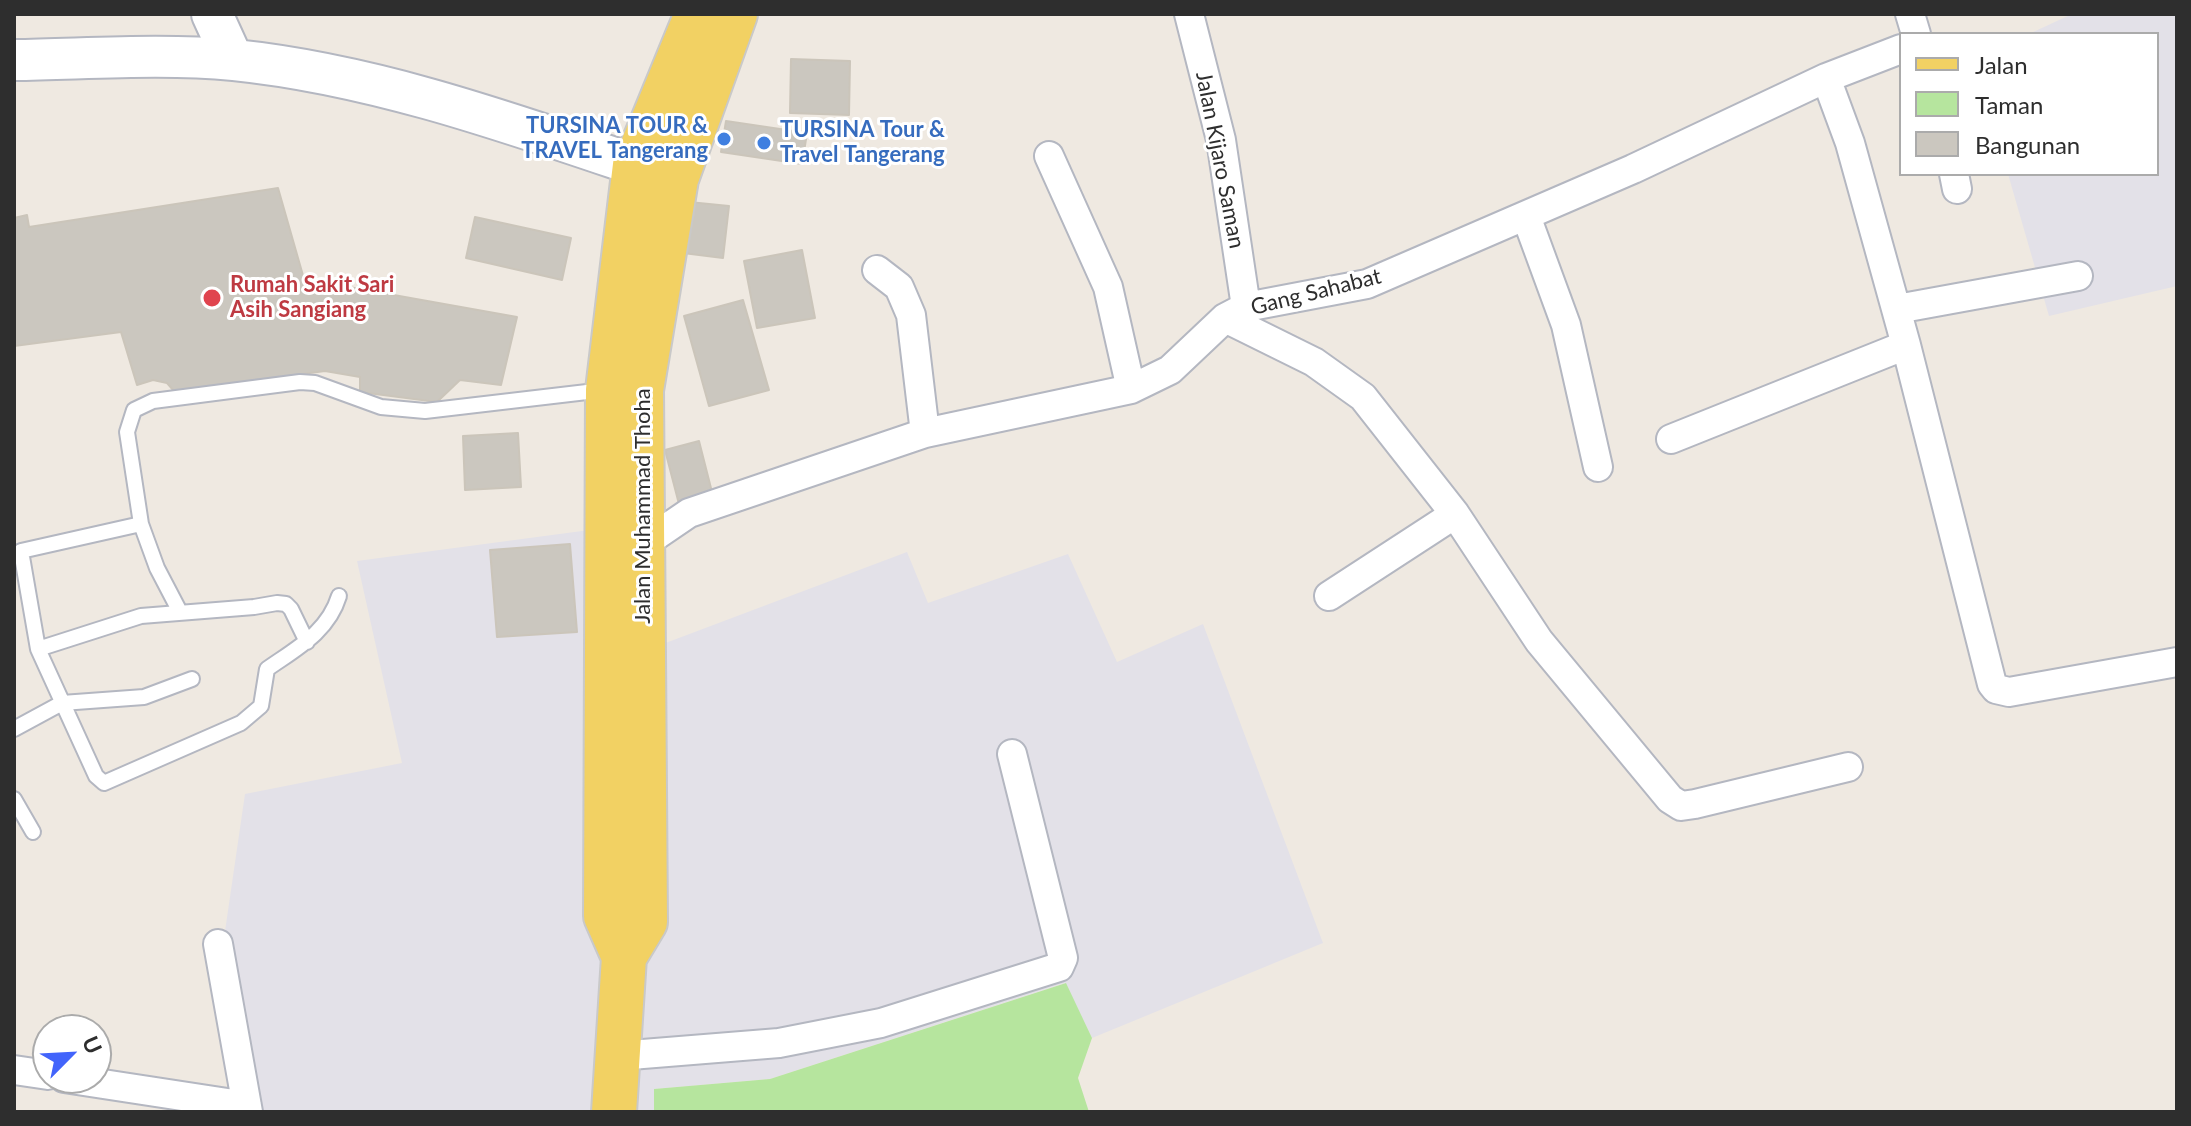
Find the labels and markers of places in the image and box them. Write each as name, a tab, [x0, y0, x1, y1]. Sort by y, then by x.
place label: TURSINA TOUR & TRAVEL Tangerang	[521, 113, 708, 164]
place label: TURSINA Tour & Travel Tangerang	[780, 117, 945, 168]
marker: TURSINA TOUR & TRAVEL Tangerang	[715, 130, 733, 148]
marker: TURSINA Tour & Travel Tangerang	[755, 134, 773, 152]
place label: Rumah Sakit Sari Asih Sangiang	[230, 272, 394, 324]
marker: Rumah Sakit Sari Asih Sangiang	[201, 287, 223, 309]

